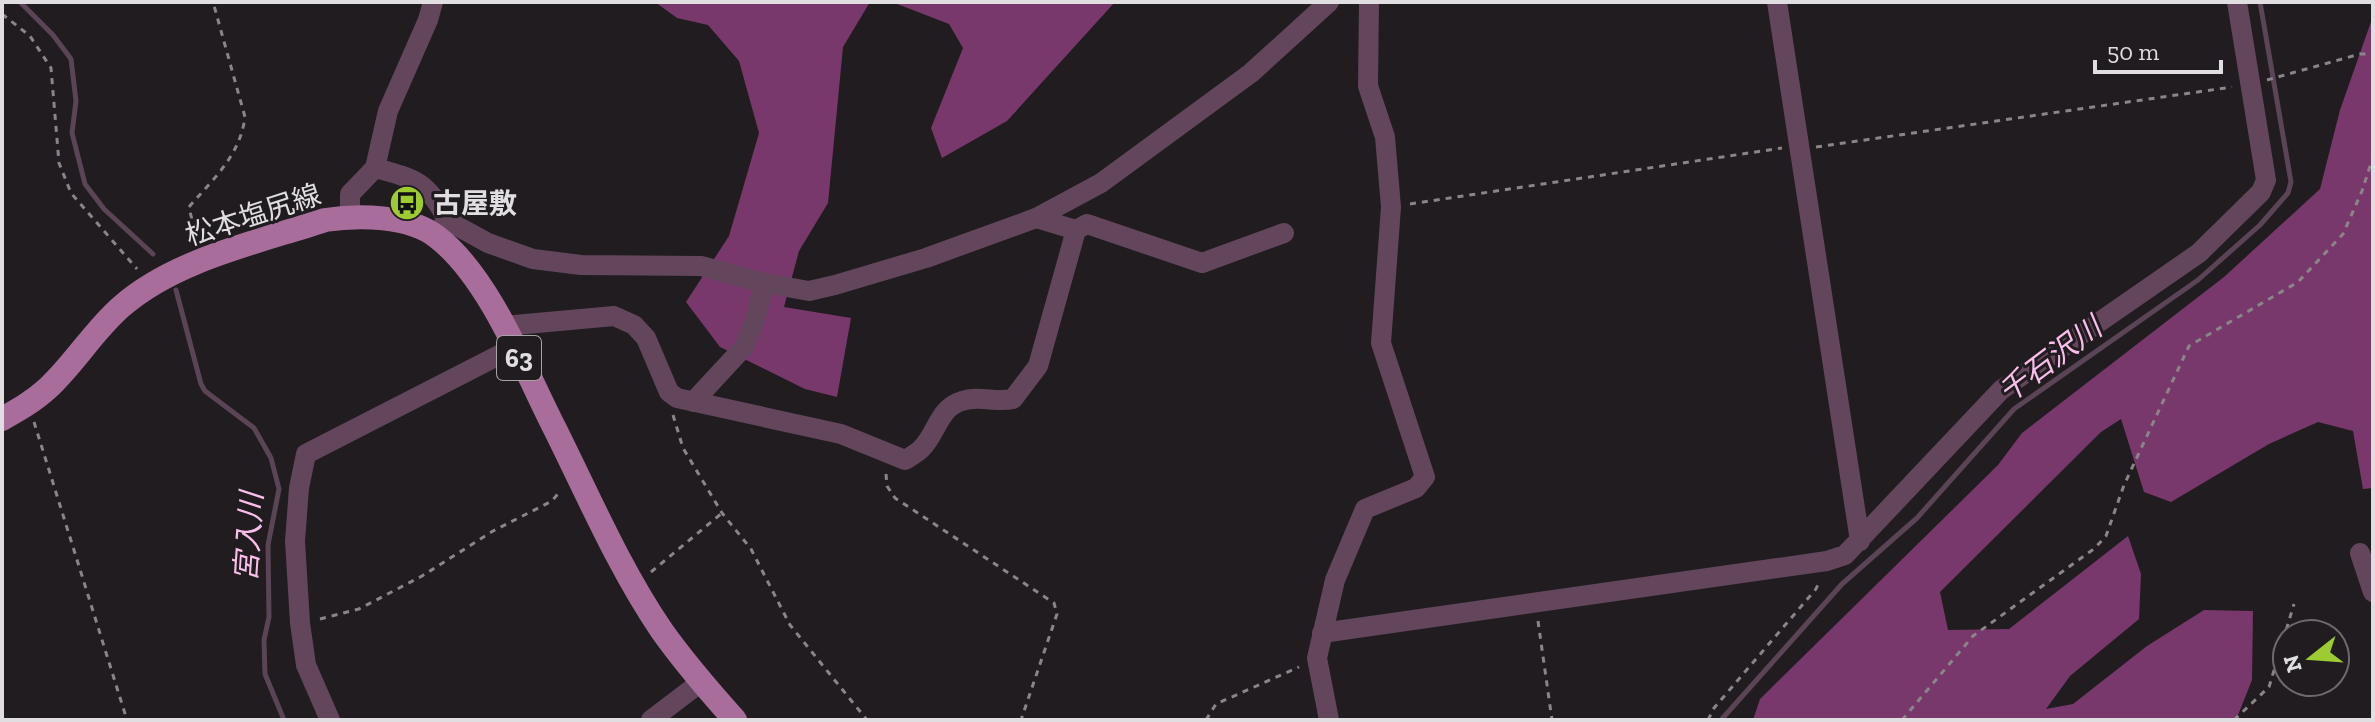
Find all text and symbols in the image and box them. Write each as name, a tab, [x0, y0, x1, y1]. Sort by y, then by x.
scale bar	[2095, 24, 2221, 74]
text: 50 m	[2107, 37, 2160, 66]
street label: 松本塩尻線	[181, 178, 325, 252]
bus stop icon: 古屋敷	[388, 184, 426, 222]
place label: 古屋敷	[433, 187, 517, 220]
water label: 千石沢川	[1991, 308, 2111, 410]
road number: 63	[497, 336, 541, 380]
water label: 宮入川	[228, 488, 270, 583]
north arrow	[2271, 618, 2351, 698]
text: N	[2277, 651, 2308, 676]

